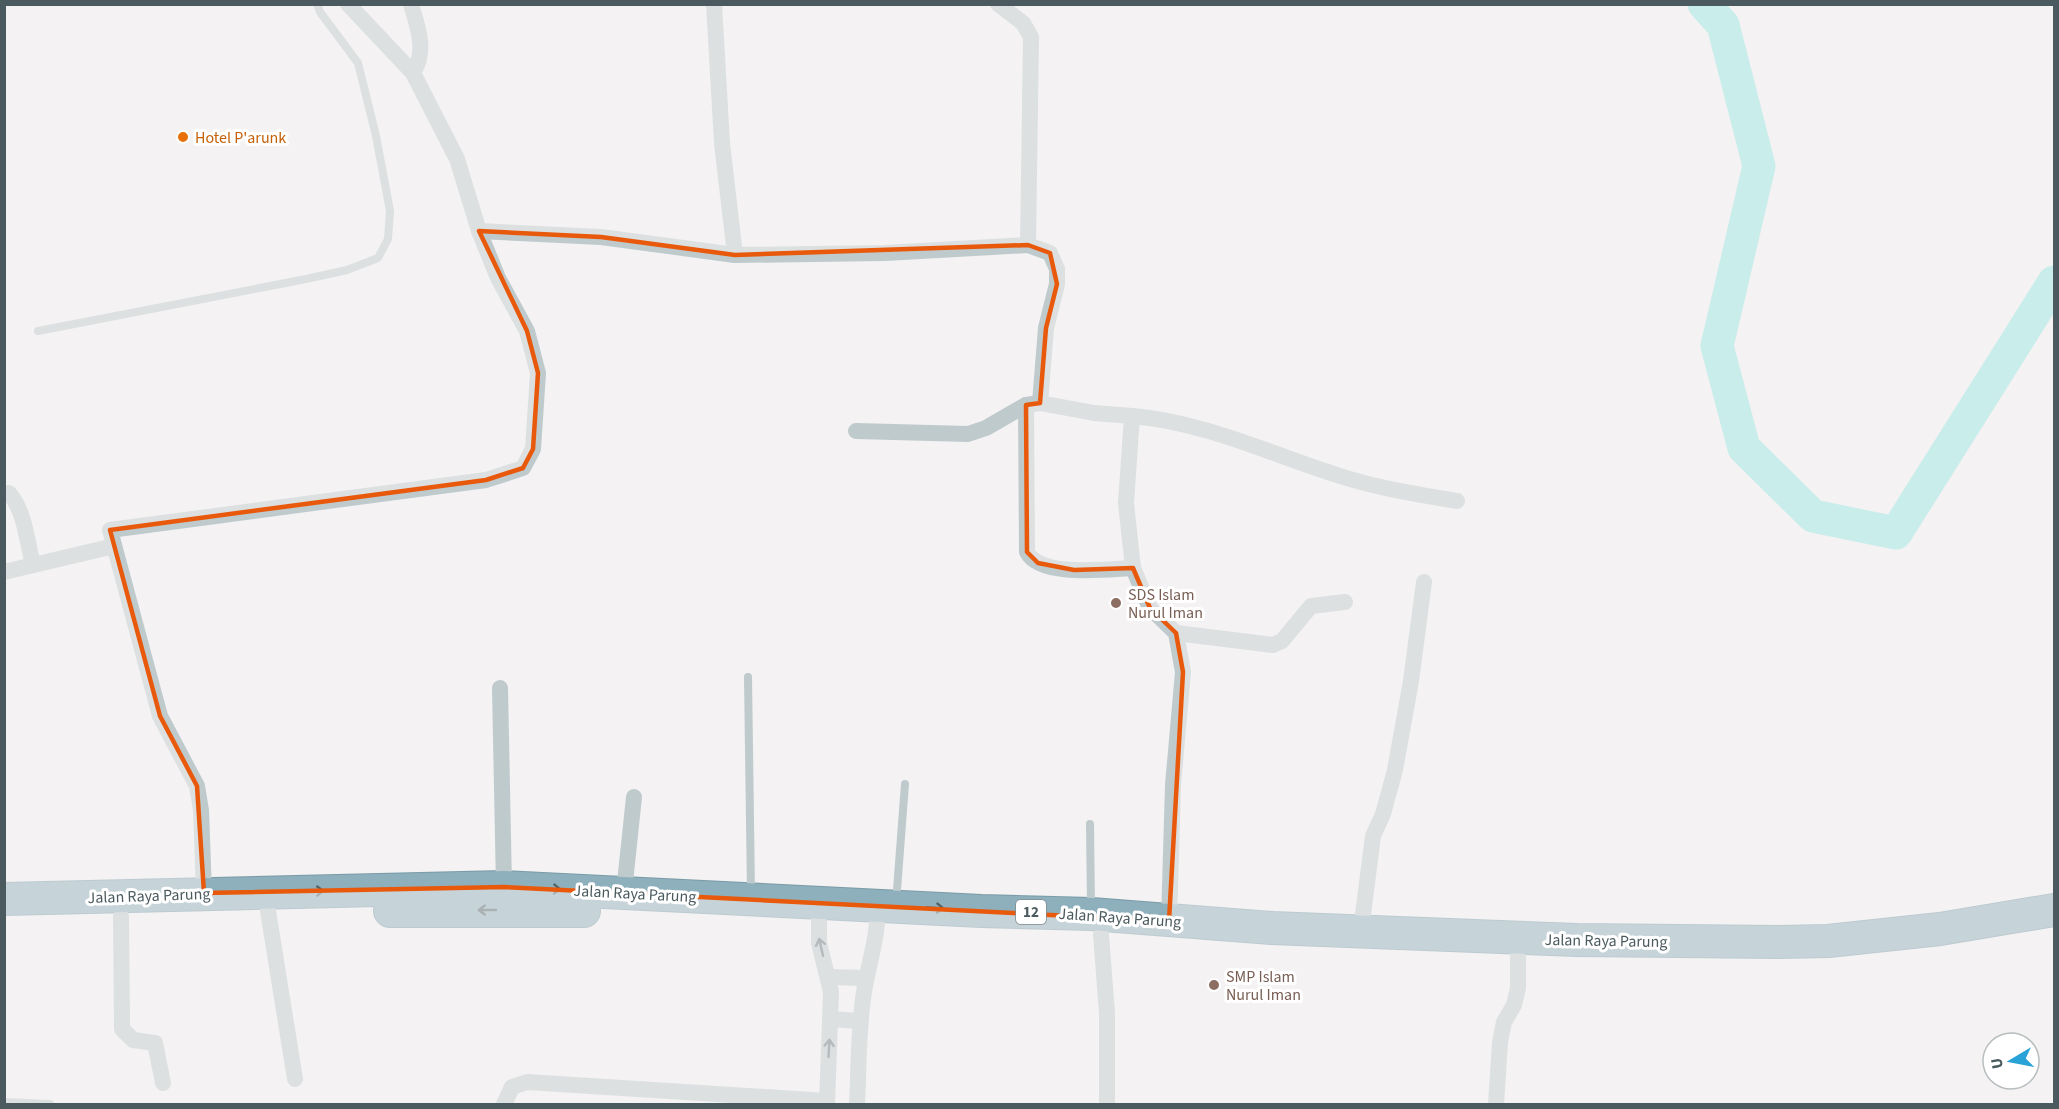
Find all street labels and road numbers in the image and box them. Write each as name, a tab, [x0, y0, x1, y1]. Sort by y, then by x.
street label: Jalan Raya Parung	[573, 880, 697, 908]
street label: Jalan Raya Parung	[87, 883, 211, 909]
road number: 12	[1016, 900, 1046, 924]
street label: Jalan Raya Parung	[1058, 903, 1182, 933]
street label: Jalan Raya Parung	[1544, 929, 1668, 953]

